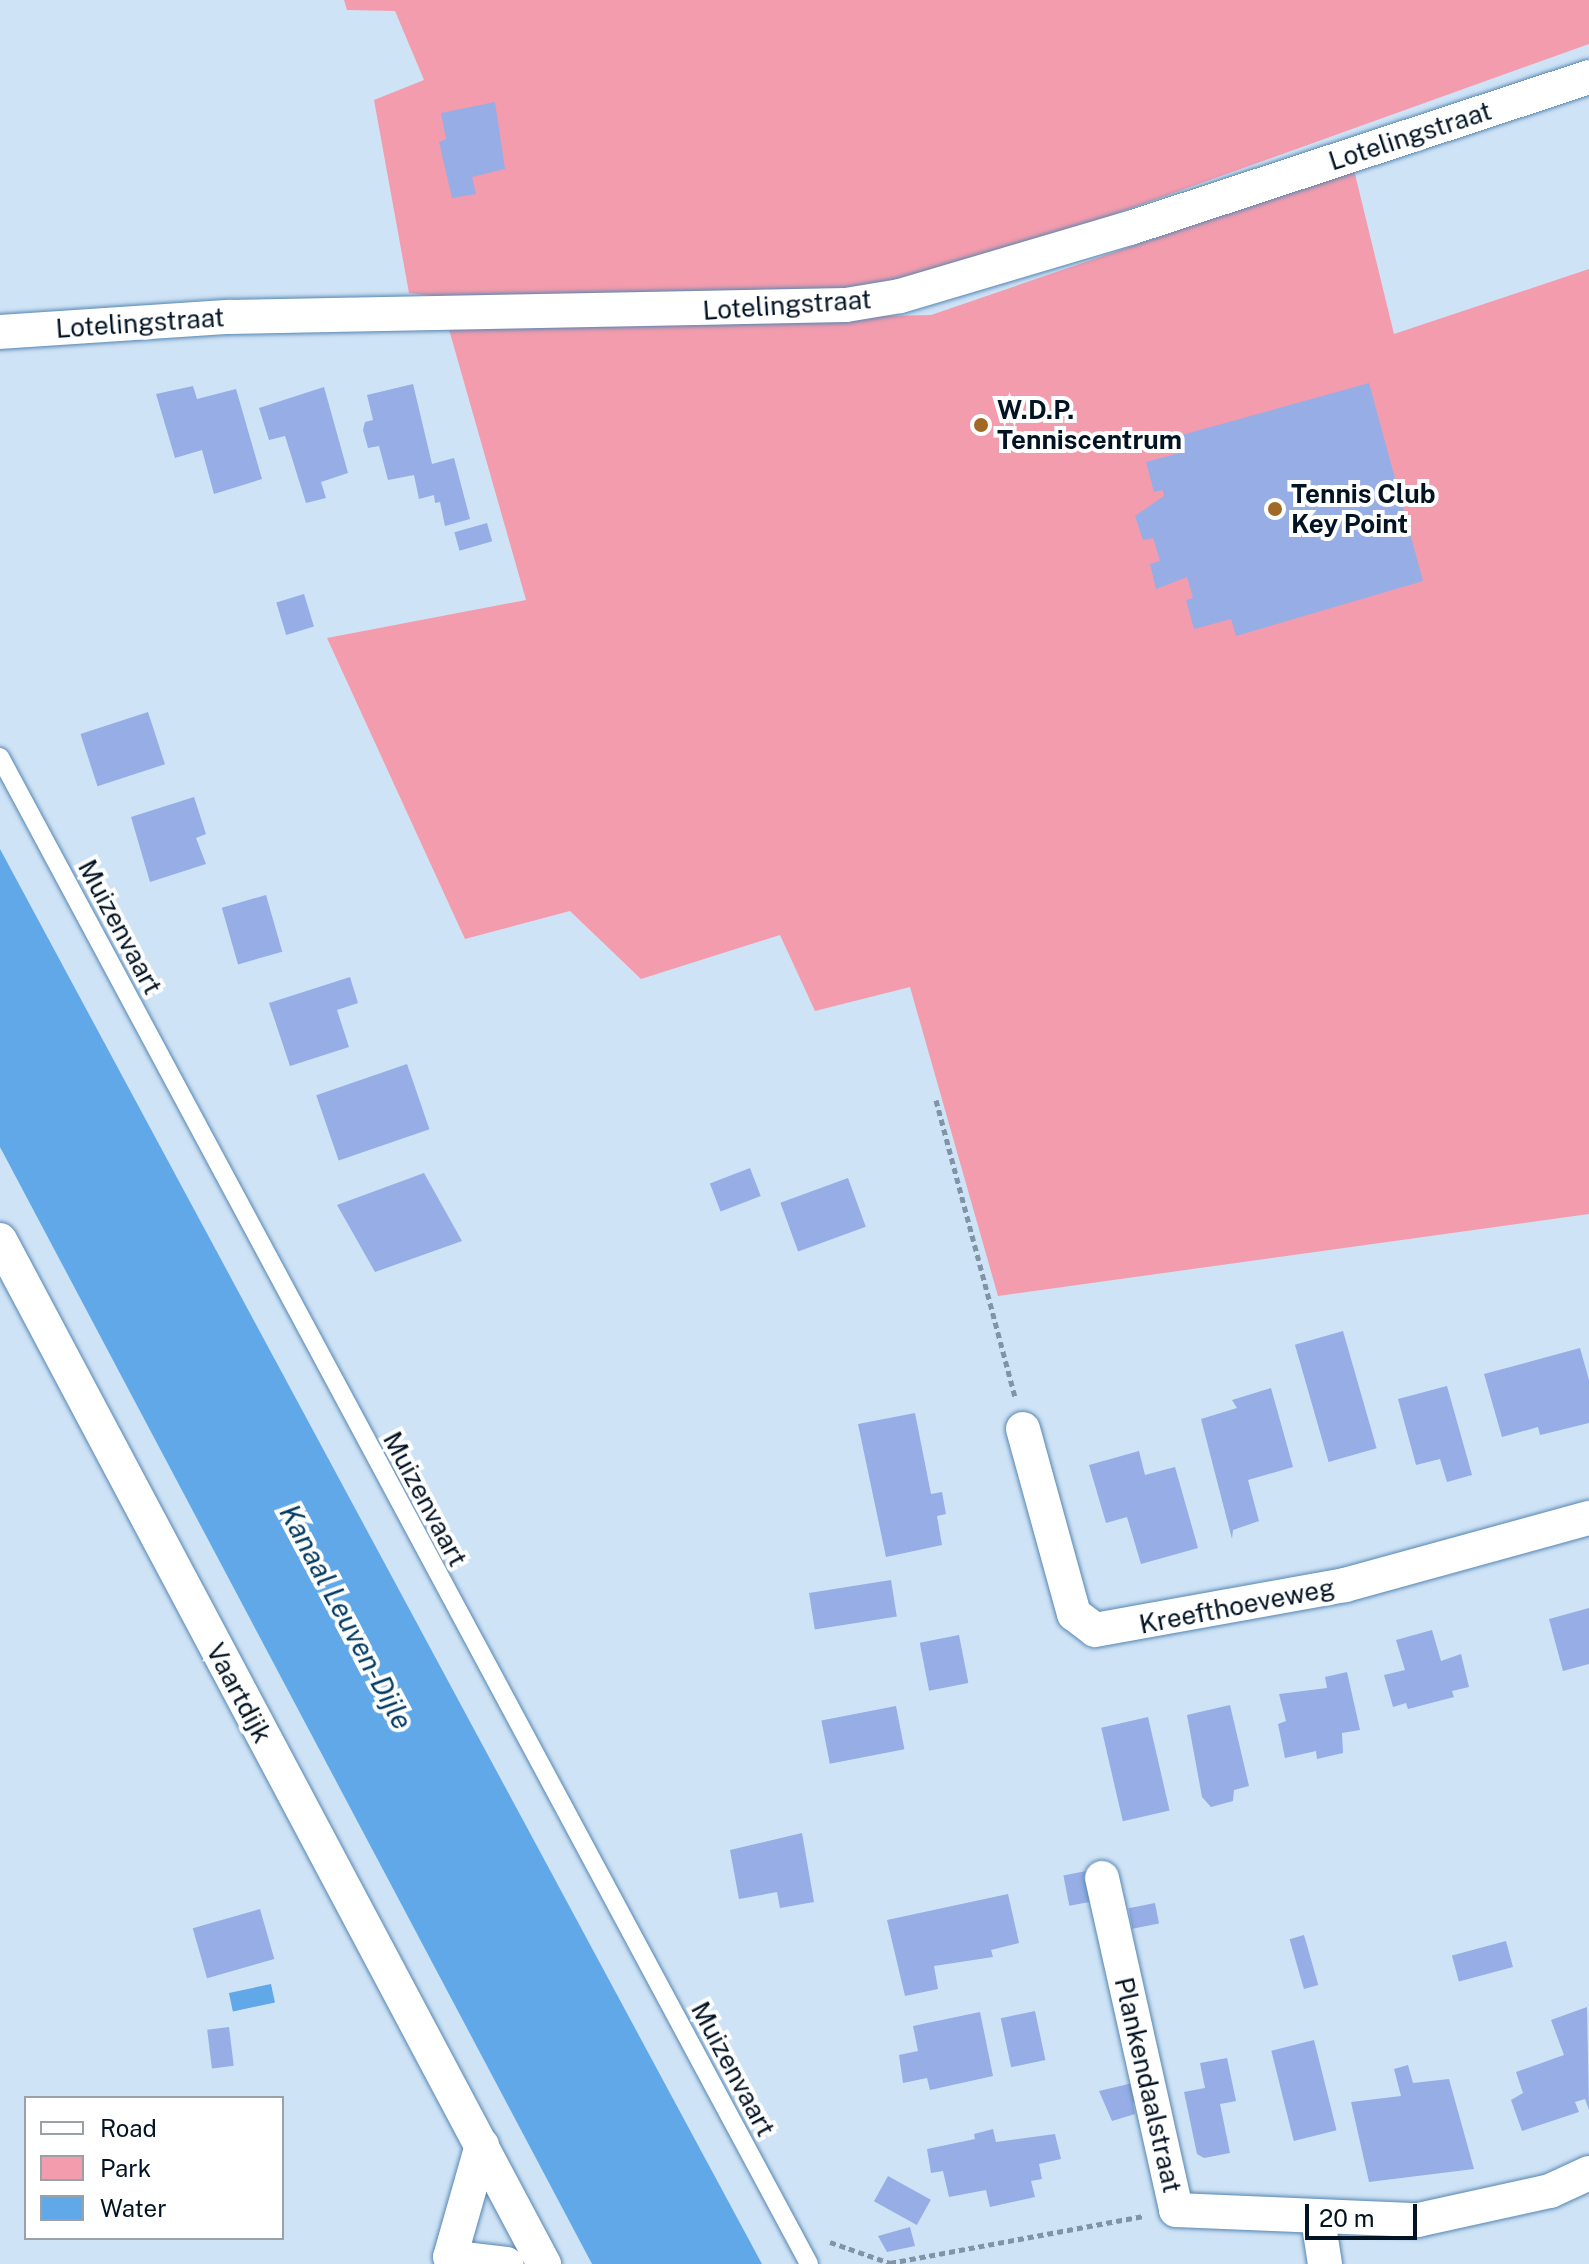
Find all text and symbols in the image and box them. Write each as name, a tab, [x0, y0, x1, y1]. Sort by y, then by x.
street label: Lotelingstraat	[1325, 95, 1495, 177]
street label: Lotelingstraat	[702, 284, 872, 326]
street label: Lotelingstraat	[55, 302, 225, 344]
place label: W.D.P. Tenniscentrum	[997, 394, 1182, 456]
marker: W.D.P. Tenniscentrum	[972, 416, 990, 434]
place label: Tennis Club Key Point	[1291, 478, 1436, 540]
marker: Tennis Club Key Point	[1266, 500, 1284, 518]
street label: Muizenvaart	[72, 854, 168, 1000]
street label: Muizenvaart	[377, 1426, 473, 1572]
water label: Kanaal Leuven-Dijle	[273, 1499, 419, 1735]
street label: Kreefthoeveweg	[1137, 1572, 1337, 1640]
street label: Vaartdijk	[200, 1638, 278, 1748]
street label: Plankendaalstraat	[1108, 1974, 1188, 2196]
street label: Muizenvaart	[685, 1996, 781, 2142]
legend	[24, 2096, 284, 2240]
text: Road	[100, 2114, 157, 2142]
text: Park	[100, 2154, 151, 2182]
scale bar	[1309, 2188, 1421, 2238]
text: Water	[100, 2194, 167, 2222]
text: 20 m	[1319, 2204, 1375, 2232]

